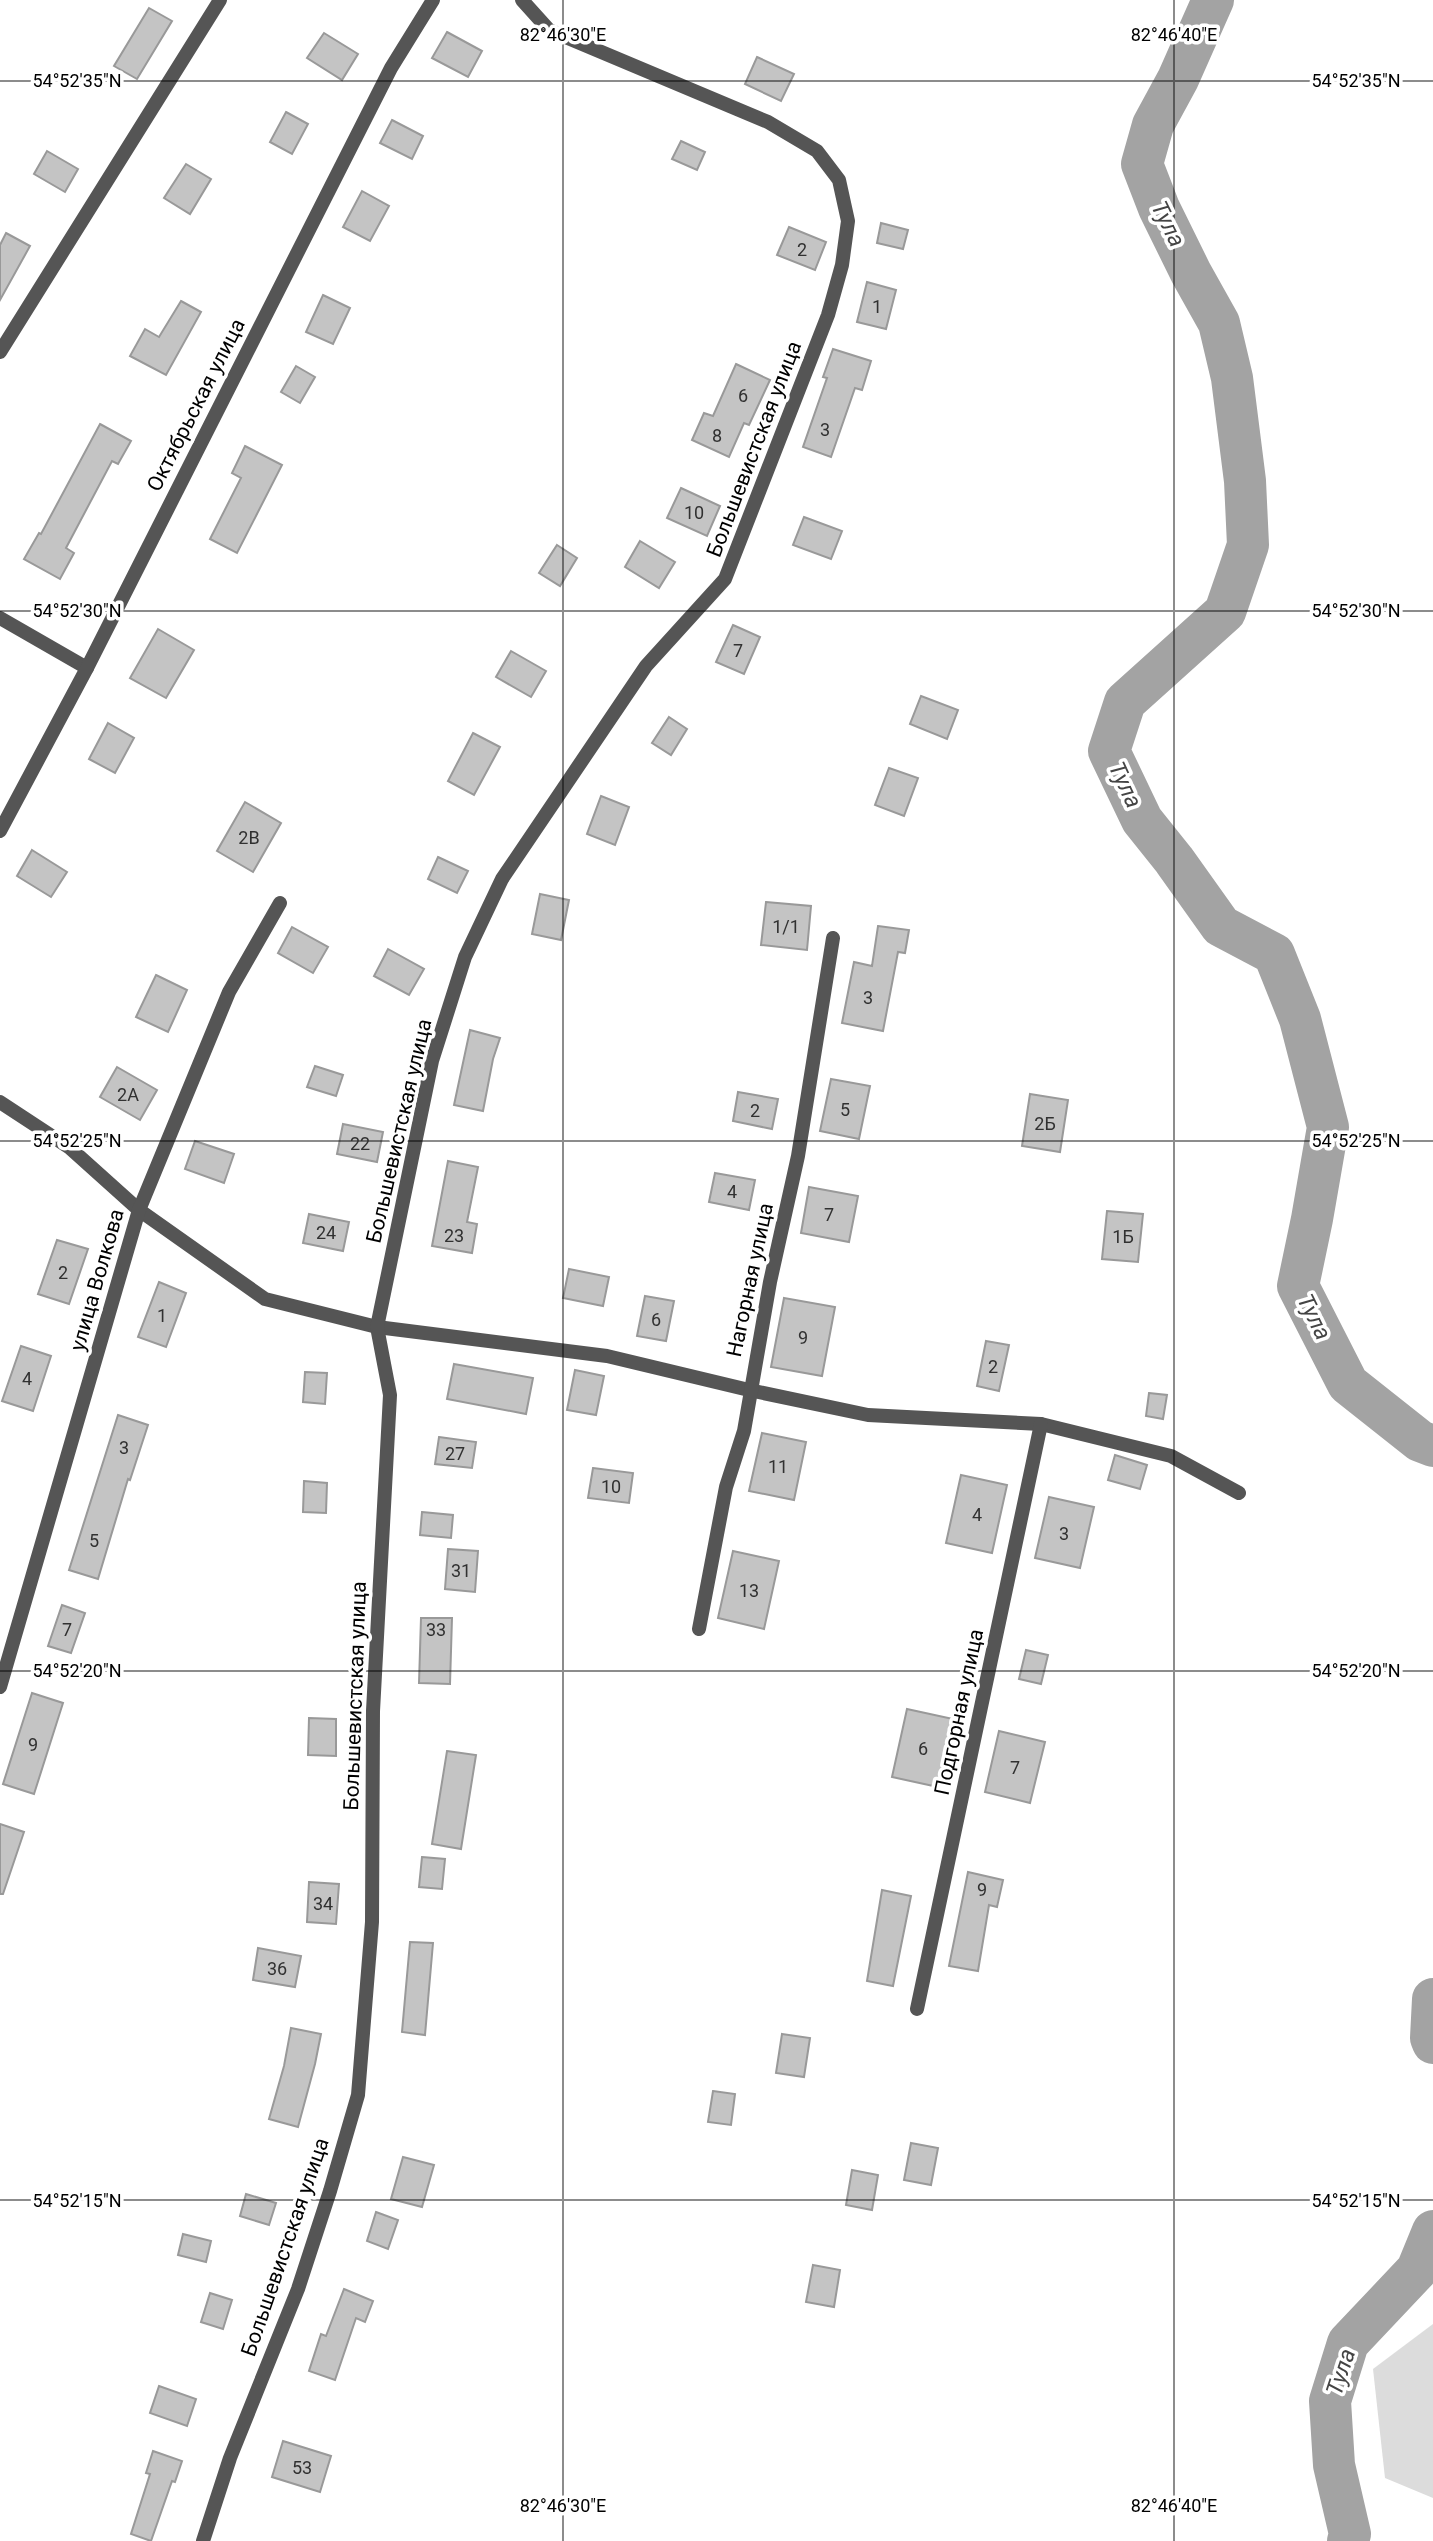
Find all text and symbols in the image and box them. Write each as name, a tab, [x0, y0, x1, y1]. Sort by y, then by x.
text: 82°46'30"E	[520, 24, 606, 45]
text: 82°46'40"E	[1131, 24, 1217, 45]
text: 54°52'35"N	[32, 70, 122, 91]
text: 54°52'35"N	[1311, 70, 1401, 91]
water label: Тула	[1145, 197, 1191, 251]
house number: 2	[797, 239, 807, 260]
house number: 1	[872, 296, 882, 317]
street label: Октябрьская улица	[142, 315, 250, 495]
street label: Большевистская улица	[702, 338, 806, 560]
house number: 6	[738, 385, 748, 406]
house number: 3	[820, 419, 830, 440]
house number: 8	[712, 425, 722, 446]
house number: 10	[684, 502, 704, 523]
text: 54°52'30"N	[32, 600, 122, 621]
text: 54°52'30"N	[1311, 600, 1401, 621]
house number: 7	[733, 640, 743, 661]
water label: Тула	[1103, 758, 1147, 812]
house number: 2В	[238, 827, 260, 848]
house number: 1/1	[772, 916, 800, 937]
house number: 3	[863, 987, 873, 1008]
street label: Большевистская улица	[362, 1017, 436, 1245]
house number: 2А	[117, 1084, 139, 1105]
house number: 5	[840, 1099, 850, 1120]
house number: 2	[750, 1100, 760, 1121]
house number: 2Б	[1034, 1113, 1056, 1134]
text: 54°52'25"N	[32, 1130, 122, 1151]
text: 54°52'25"N	[1311, 1130, 1401, 1151]
house number: 22	[350, 1133, 370, 1154]
house number: 4	[727, 1181, 737, 1202]
street label: Нагорная улица	[722, 1201, 778, 1359]
house number: 7	[824, 1204, 834, 1225]
street label: улица Волкова	[65, 1206, 129, 1354]
house number: 24	[316, 1222, 336, 1243]
house number: 23	[444, 1225, 464, 1246]
house number: 1Б	[1112, 1226, 1134, 1247]
house number: 2	[58, 1262, 68, 1283]
water label: Тула	[1291, 1290, 1337, 1344]
house number: 1	[157, 1305, 167, 1326]
house number: 6	[651, 1309, 661, 1330]
house number: 9	[798, 1327, 808, 1348]
house number: 2	[988, 1356, 998, 1377]
house number: 4	[22, 1368, 32, 1389]
house number: 3	[119, 1437, 129, 1458]
house number: 27	[445, 1443, 465, 1464]
house number: 11	[768, 1456, 788, 1477]
house number: 10	[601, 1476, 621, 1497]
house number: 4	[972, 1504, 982, 1525]
house number: 3	[1059, 1523, 1069, 1544]
house number: 5	[89, 1530, 99, 1551]
house number: 31	[451, 1560, 471, 1581]
house number: 13	[739, 1580, 759, 1601]
street label: Большевистская улица	[339, 1581, 371, 1811]
house number: 7	[62, 1619, 72, 1640]
house number: 33	[426, 1619, 446, 1640]
street label: Подгорная улица	[930, 1627, 988, 1797]
text: 54°52'20"N	[32, 1660, 122, 1681]
text: 54°52'20"N	[1311, 1660, 1401, 1681]
house number: 9	[28, 1734, 38, 1755]
house number: 6	[918, 1738, 928, 1759]
house number: 7	[1010, 1757, 1020, 1778]
house number: 9	[977, 1879, 987, 1900]
house number: 34	[313, 1893, 333, 1914]
house number: 36	[267, 1958, 287, 1979]
street label: Большевистская улица	[236, 2135, 334, 2359]
text: 54°52'15"N	[32, 2190, 122, 2211]
text: 54°52'15"N	[1311, 2190, 1401, 2211]
water label: Тула	[1321, 2345, 1361, 2399]
house number: 53	[292, 2457, 312, 2478]
text: 82°46'30"E	[520, 2495, 606, 2516]
text: 82°46'40"E	[1131, 2495, 1217, 2516]

